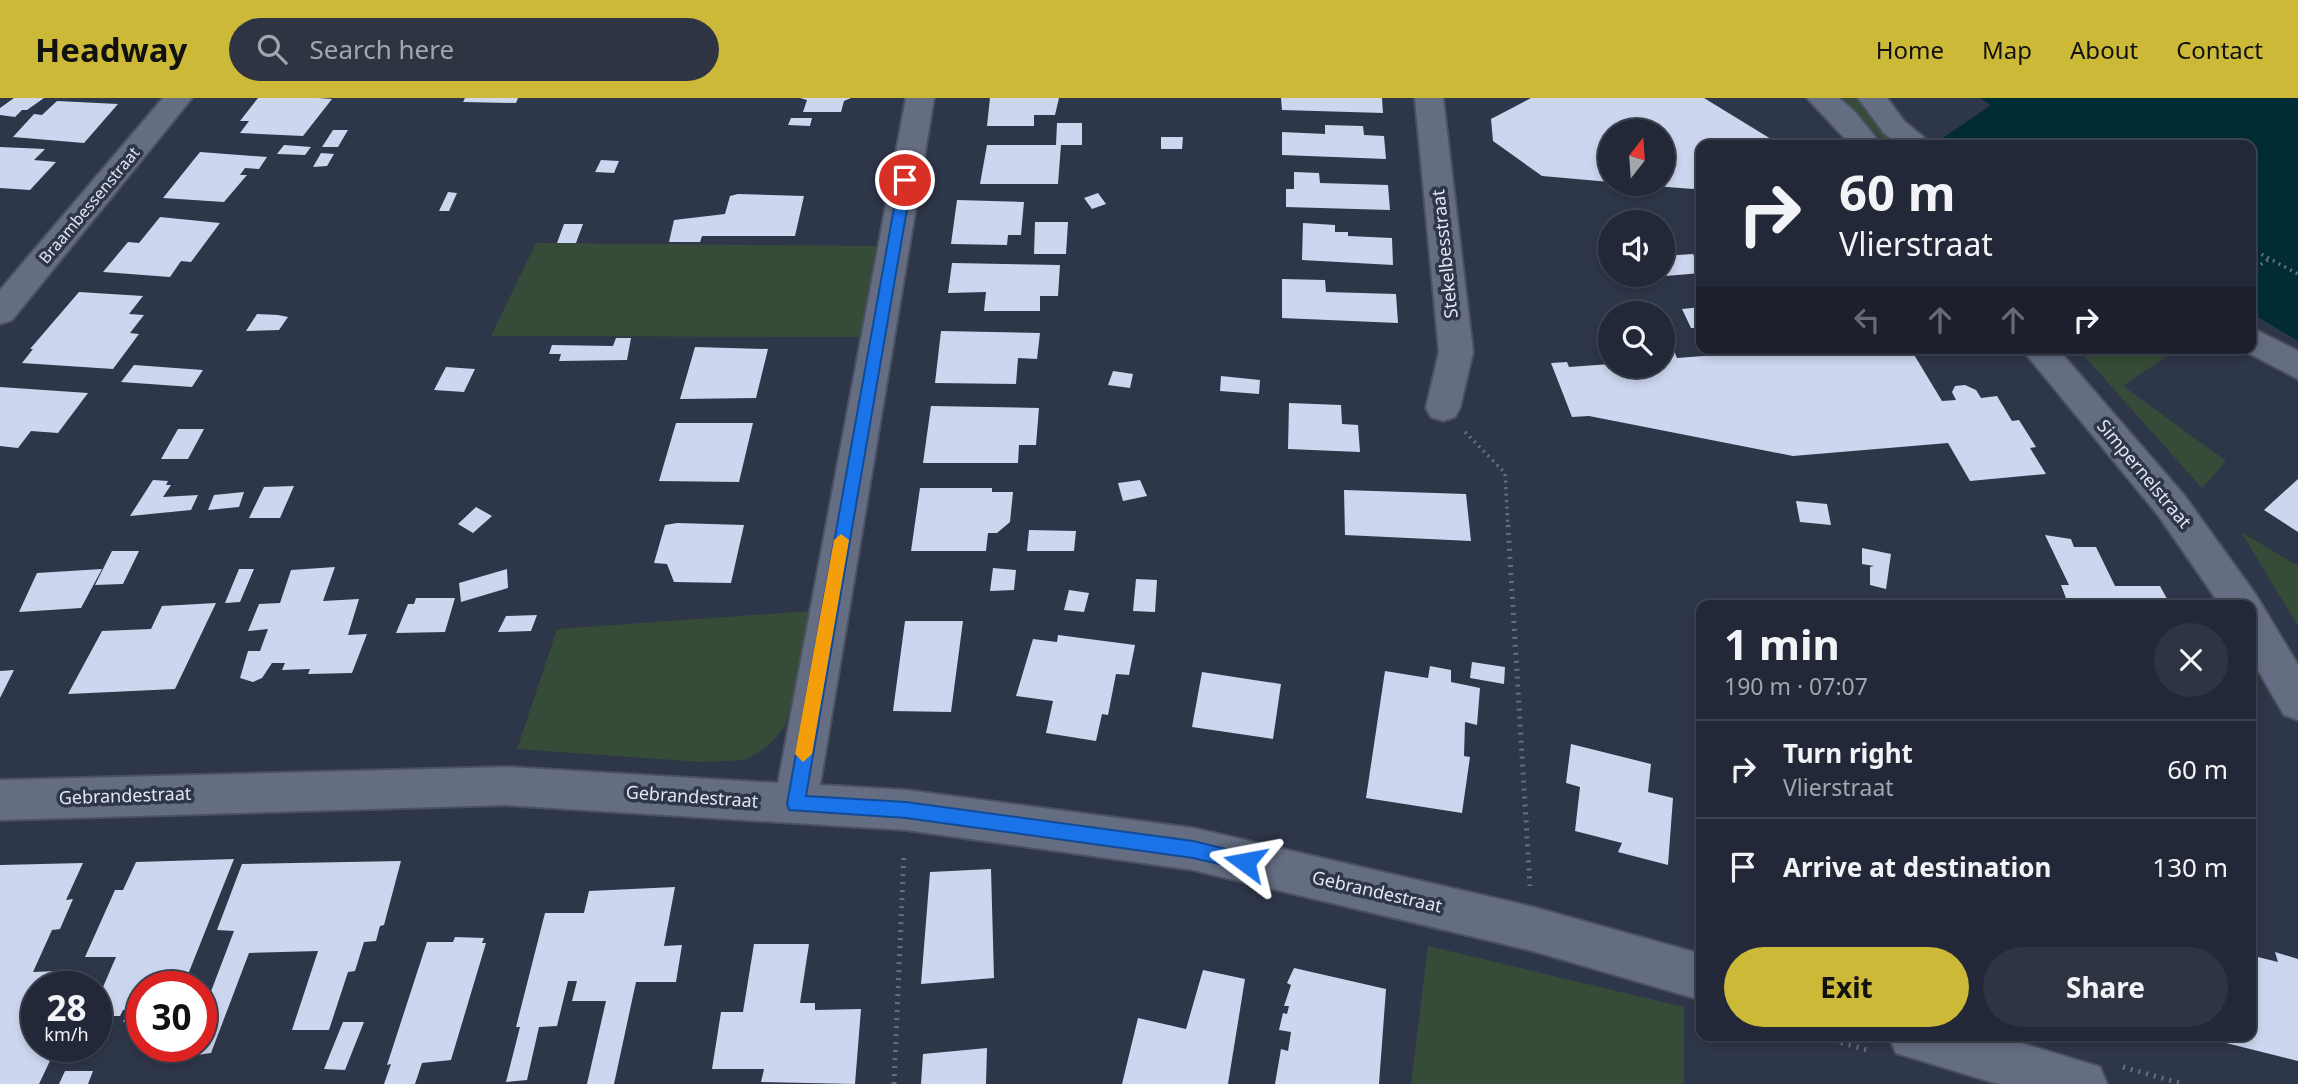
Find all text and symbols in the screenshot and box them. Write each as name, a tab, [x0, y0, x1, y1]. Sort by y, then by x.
search box	[229, 18, 719, 81]
text: Headway	[35, 27, 187, 72]
icon: search	[253, 30, 291, 68]
text: Search here	[309, 31, 454, 67]
text: Home	[1876, 33, 1944, 66]
text: Map	[1982, 33, 2032, 66]
text: About	[2070, 33, 2138, 66]
text: Contact	[2176, 33, 2263, 66]
north arrow	[1598, 119, 1675, 196]
map controls	[1598, 119, 1675, 378]
street label: Braambessenstraat	[34, 142, 145, 268]
pin	[875, 150, 935, 210]
text: 60 m	[1839, 159, 1956, 225]
icon: arrive	[886, 161, 924, 199]
icon: right	[1724, 168, 1815, 259]
street label: Stekelbesstraat	[1425, 188, 1463, 320]
button: sound	[1598, 210, 1675, 287]
text: Vlierstraat	[1839, 222, 1993, 265]
button: search	[1598, 301, 1675, 378]
icon: left	[1848, 301, 1886, 339]
icon: ahead	[1921, 301, 1959, 339]
icon: ahead	[1994, 301, 2032, 339]
icon: right	[2067, 301, 2105, 339]
street label: Simpernelstraat	[2092, 414, 2198, 533]
text: 1 min	[1724, 615, 1840, 672]
button: close	[2154, 623, 2228, 697]
text: 190 m · 07:07	[1724, 670, 1868, 702]
text: Turn right	[1783, 735, 1913, 771]
icon: right	[1724, 750, 1762, 788]
text: 60 m	[2167, 751, 2228, 787]
text: Vlierstraat	[1783, 771, 1894, 803]
street label: Gebrandestraat	[625, 779, 760, 813]
street label: Gebrandestraat	[58, 781, 192, 809]
position arrow	[1208, 825, 1282, 899]
icon: arrive	[1724, 848, 1762, 886]
text: Arrive at destination	[1783, 849, 2052, 885]
text: 130 m	[2152, 849, 2228, 885]
street label: Gebrandestraat	[1310, 864, 1445, 918]
button: Exit	[1724, 947, 1969, 1027]
button: Share	[1983, 947, 2228, 1027]
speed limit sign: 30	[126, 971, 217, 1062]
text: 28	[46, 984, 87, 1031]
text: km/h	[44, 1022, 89, 1046]

